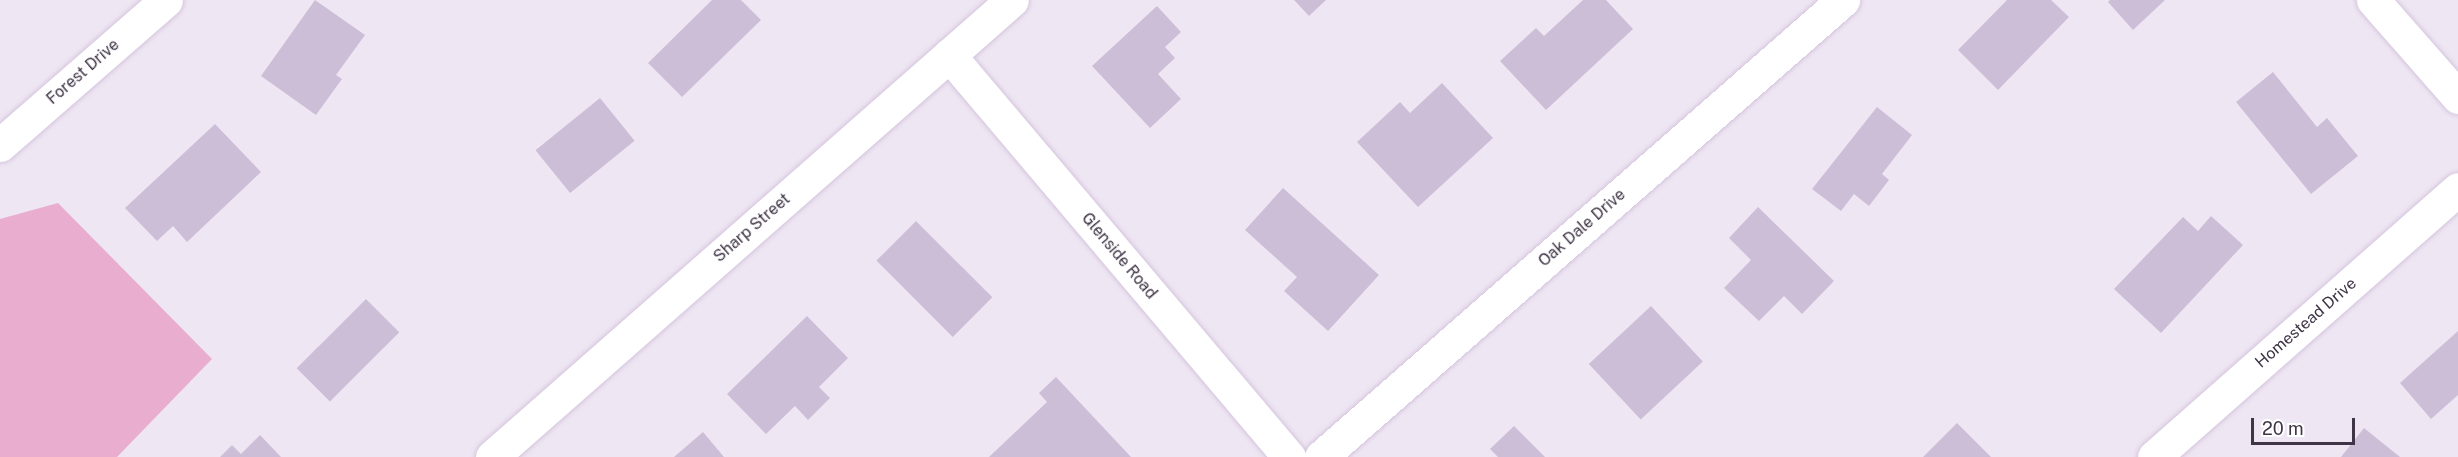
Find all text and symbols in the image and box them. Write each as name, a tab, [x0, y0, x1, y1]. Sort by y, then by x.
street label: Forest Drive	[43, 35, 123, 109]
street label: Oak Dale Drive	[1535, 185, 1629, 271]
street label: Sharp Street	[710, 190, 794, 266]
street label: Glenside Road	[1077, 209, 1161, 303]
street label: Homestead Drive	[2252, 274, 2360, 372]
scale bar	[2254, 406, 2358, 444]
text: 20 m	[2262, 418, 2304, 439]

